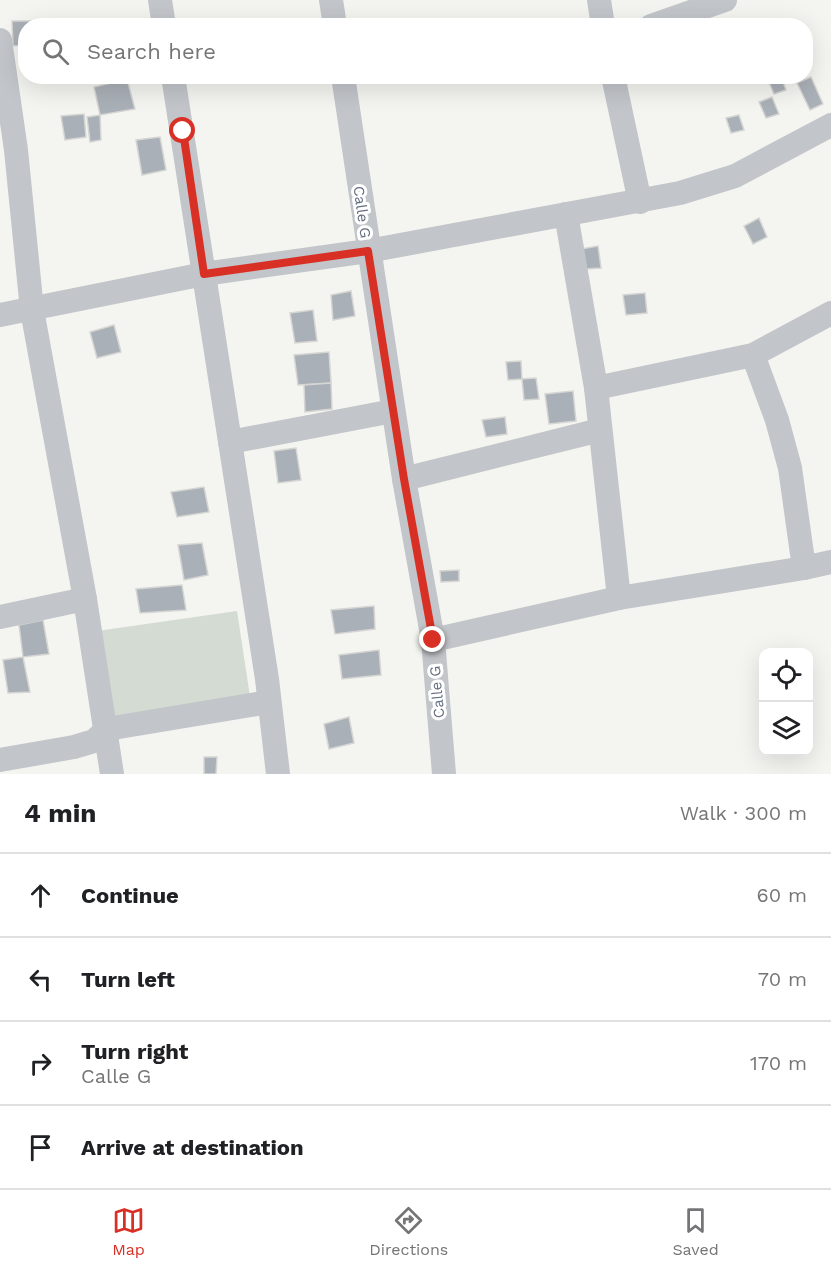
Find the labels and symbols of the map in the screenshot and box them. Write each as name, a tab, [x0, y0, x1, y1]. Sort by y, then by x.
route start	[169, 117, 195, 143]
street label: Calle G	[349, 185, 375, 239]
route end	[419, 626, 445, 652]
street label: Calle G	[426, 665, 448, 719]

